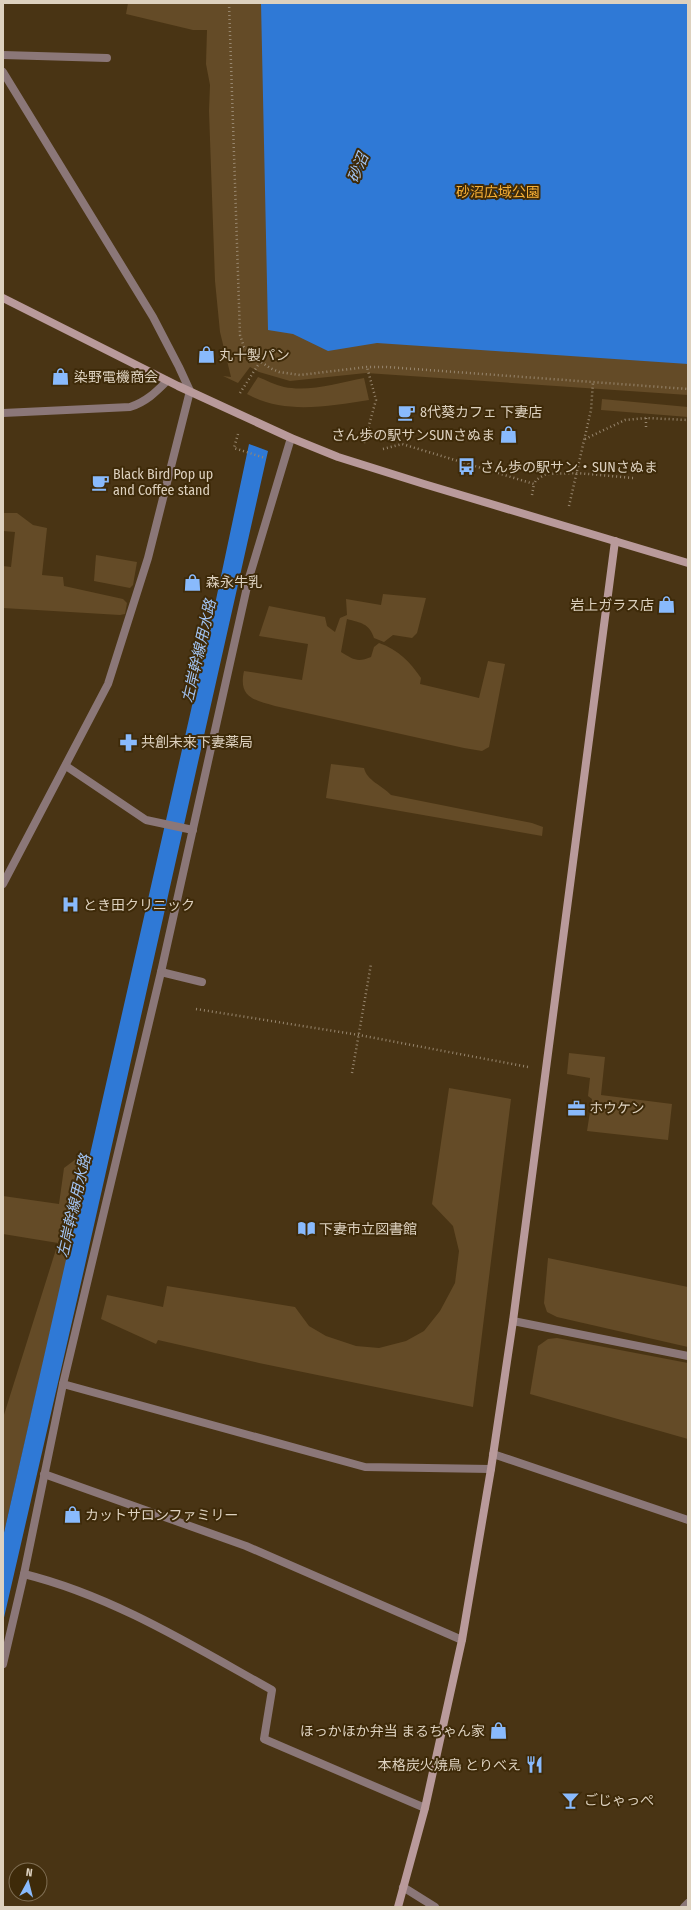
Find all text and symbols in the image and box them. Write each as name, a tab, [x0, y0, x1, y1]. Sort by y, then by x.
water label: 砂沼	[344, 149, 373, 185]
park label: 砂沼広域公園	[456, 184, 540, 201]
shop icon: 丸十製パン	[196, 345, 216, 365]
place label: 丸十製パン	[219, 347, 290, 364]
shop icon: 染野電機商会	[51, 367, 71, 387]
place label: 染野電機商会	[74, 369, 158, 386]
cafe icon: 8代葵カフェ 下妻店	[397, 402, 417, 422]
place label: 8代葵カフェ 下妻店	[420, 404, 542, 421]
shop icon: さん歩の駅サンSUNさぬま	[498, 425, 518, 445]
place label: さん歩の駅サンSUNさぬま	[331, 427, 495, 444]
bus stop icon: さん歩の駅サン・SUNさぬま	[457, 457, 477, 477]
place label: さん歩の駅サン・SUNさぬま	[480, 459, 658, 476]
place label: Black Bird Pop up and Coffee stand	[113, 466, 213, 499]
cafe icon: Black Bird Pop up and Coffee stand	[90, 472, 110, 492]
shop icon: 森永牛乳	[183, 572, 203, 592]
place label: 森永牛乳	[206, 574, 262, 591]
shop icon: 岩上ガラス店	[657, 595, 677, 615]
water label: 左岸幹線用水路	[178, 596, 220, 704]
place label: 岩上ガラス店	[570, 597, 654, 614]
pharmacy icon: 共創未来下妻薬局	[118, 732, 138, 752]
place label: 共創未来下妻薬局	[141, 734, 253, 751]
hospital icon: とき田クリニック	[60, 895, 80, 915]
place label: とき田クリニック	[83, 897, 195, 914]
office icon: ホウケン	[566, 1098, 586, 1118]
place label: ホウケン	[589, 1100, 645, 1117]
water label: 左岸幹線用水路	[53, 1151, 95, 1259]
library icon: 下妻市立図書館	[296, 1219, 316, 1239]
place label: 下妻市立図書館	[319, 1221, 417, 1238]
shop icon: カットサロンファミリー	[62, 1505, 82, 1525]
place label: カットサロンファミリー	[85, 1507, 239, 1524]
shop icon: ほっかほか弁当 まるちゃん家	[488, 1721, 508, 1741]
place label: ほっかほか弁当 まるちゃん家	[300, 1723, 485, 1740]
restaurant icon: 本格炭火焼鳥 とりべえ	[524, 1755, 544, 1775]
place label: 本格炭火焼鳥 とりべえ	[378, 1757, 521, 1774]
bar icon: ごじゃっぺ	[561, 1790, 581, 1810]
place label: ごじゃっぺ	[584, 1792, 654, 1809]
north arrow	[8, 1862, 48, 1902]
text: N	[25, 1866, 33, 1879]

